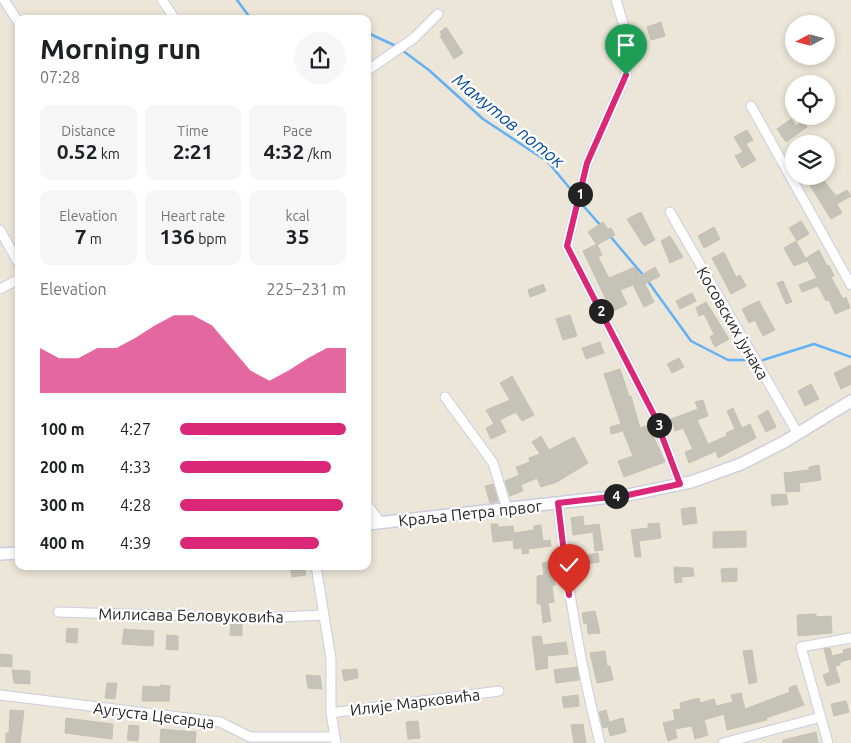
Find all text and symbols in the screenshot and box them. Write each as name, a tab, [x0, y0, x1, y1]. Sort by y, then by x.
north arrow	[785, 15, 835, 65]
map controls	[785, 15, 835, 185]
pin	[605, 24, 647, 75]
icon: arrive	[612, 31, 640, 59]
button: share	[294, 32, 346, 84]
text: Morning run	[40, 33, 201, 64]
text: 07:28	[40, 68, 80, 86]
water label: Мамутов поток	[449, 69, 569, 172]
button: locate	[785, 75, 835, 125]
text: Distance	[61, 123, 115, 139]
text: Time	[177, 123, 209, 139]
text: Pace	[283, 123, 312, 139]
button: layers	[785, 135, 835, 185]
text: 0.52	[57, 139, 98, 163]
text: 2:21	[173, 139, 213, 163]
text: 4:32	[264, 139, 304, 163]
text: km	[98, 146, 120, 162]
text: /km	[304, 146, 332, 162]
pin: 1	[568, 182, 592, 206]
text: 1	[577, 186, 584, 202]
text: Elevation	[59, 208, 118, 224]
text: Heart rate	[161, 208, 225, 224]
text: kcal	[286, 208, 310, 224]
text: 7	[75, 224, 87, 248]
text: 136	[159, 224, 195, 248]
text: 35	[286, 224, 310, 248]
text: m	[87, 231, 102, 247]
text: bpm	[195, 231, 227, 247]
street label: Косовских јунака	[693, 264, 773, 382]
text: Elevation	[40, 280, 107, 298]
text: 225–231 m	[266, 280, 346, 298]
pin: 2	[588, 298, 614, 324]
text: 2	[598, 303, 605, 319]
pin: 3	[646, 412, 672, 438]
text: 3	[656, 417, 663, 433]
text: 100 m	[40, 420, 85, 438]
text: 4:27	[120, 420, 151, 438]
text: 200 m	[40, 458, 85, 476]
text: 4:33	[120, 458, 151, 476]
pin: 4	[604, 484, 628, 508]
text: 4	[613, 488, 620, 504]
text: 300 m	[40, 496, 85, 514]
text: 4:28	[120, 496, 151, 514]
street label: Краља Петра првог	[397, 496, 543, 529]
text: 400 m	[40, 534, 85, 552]
text: 4:39	[120, 534, 151, 552]
pin	[548, 544, 590, 595]
icon: check	[555, 551, 583, 579]
street label: Милисава Беловуковића	[98, 604, 284, 626]
street label: Илије Марковића	[349, 685, 481, 719]
street label: Аугуста Цесарца	[92, 699, 216, 731]

